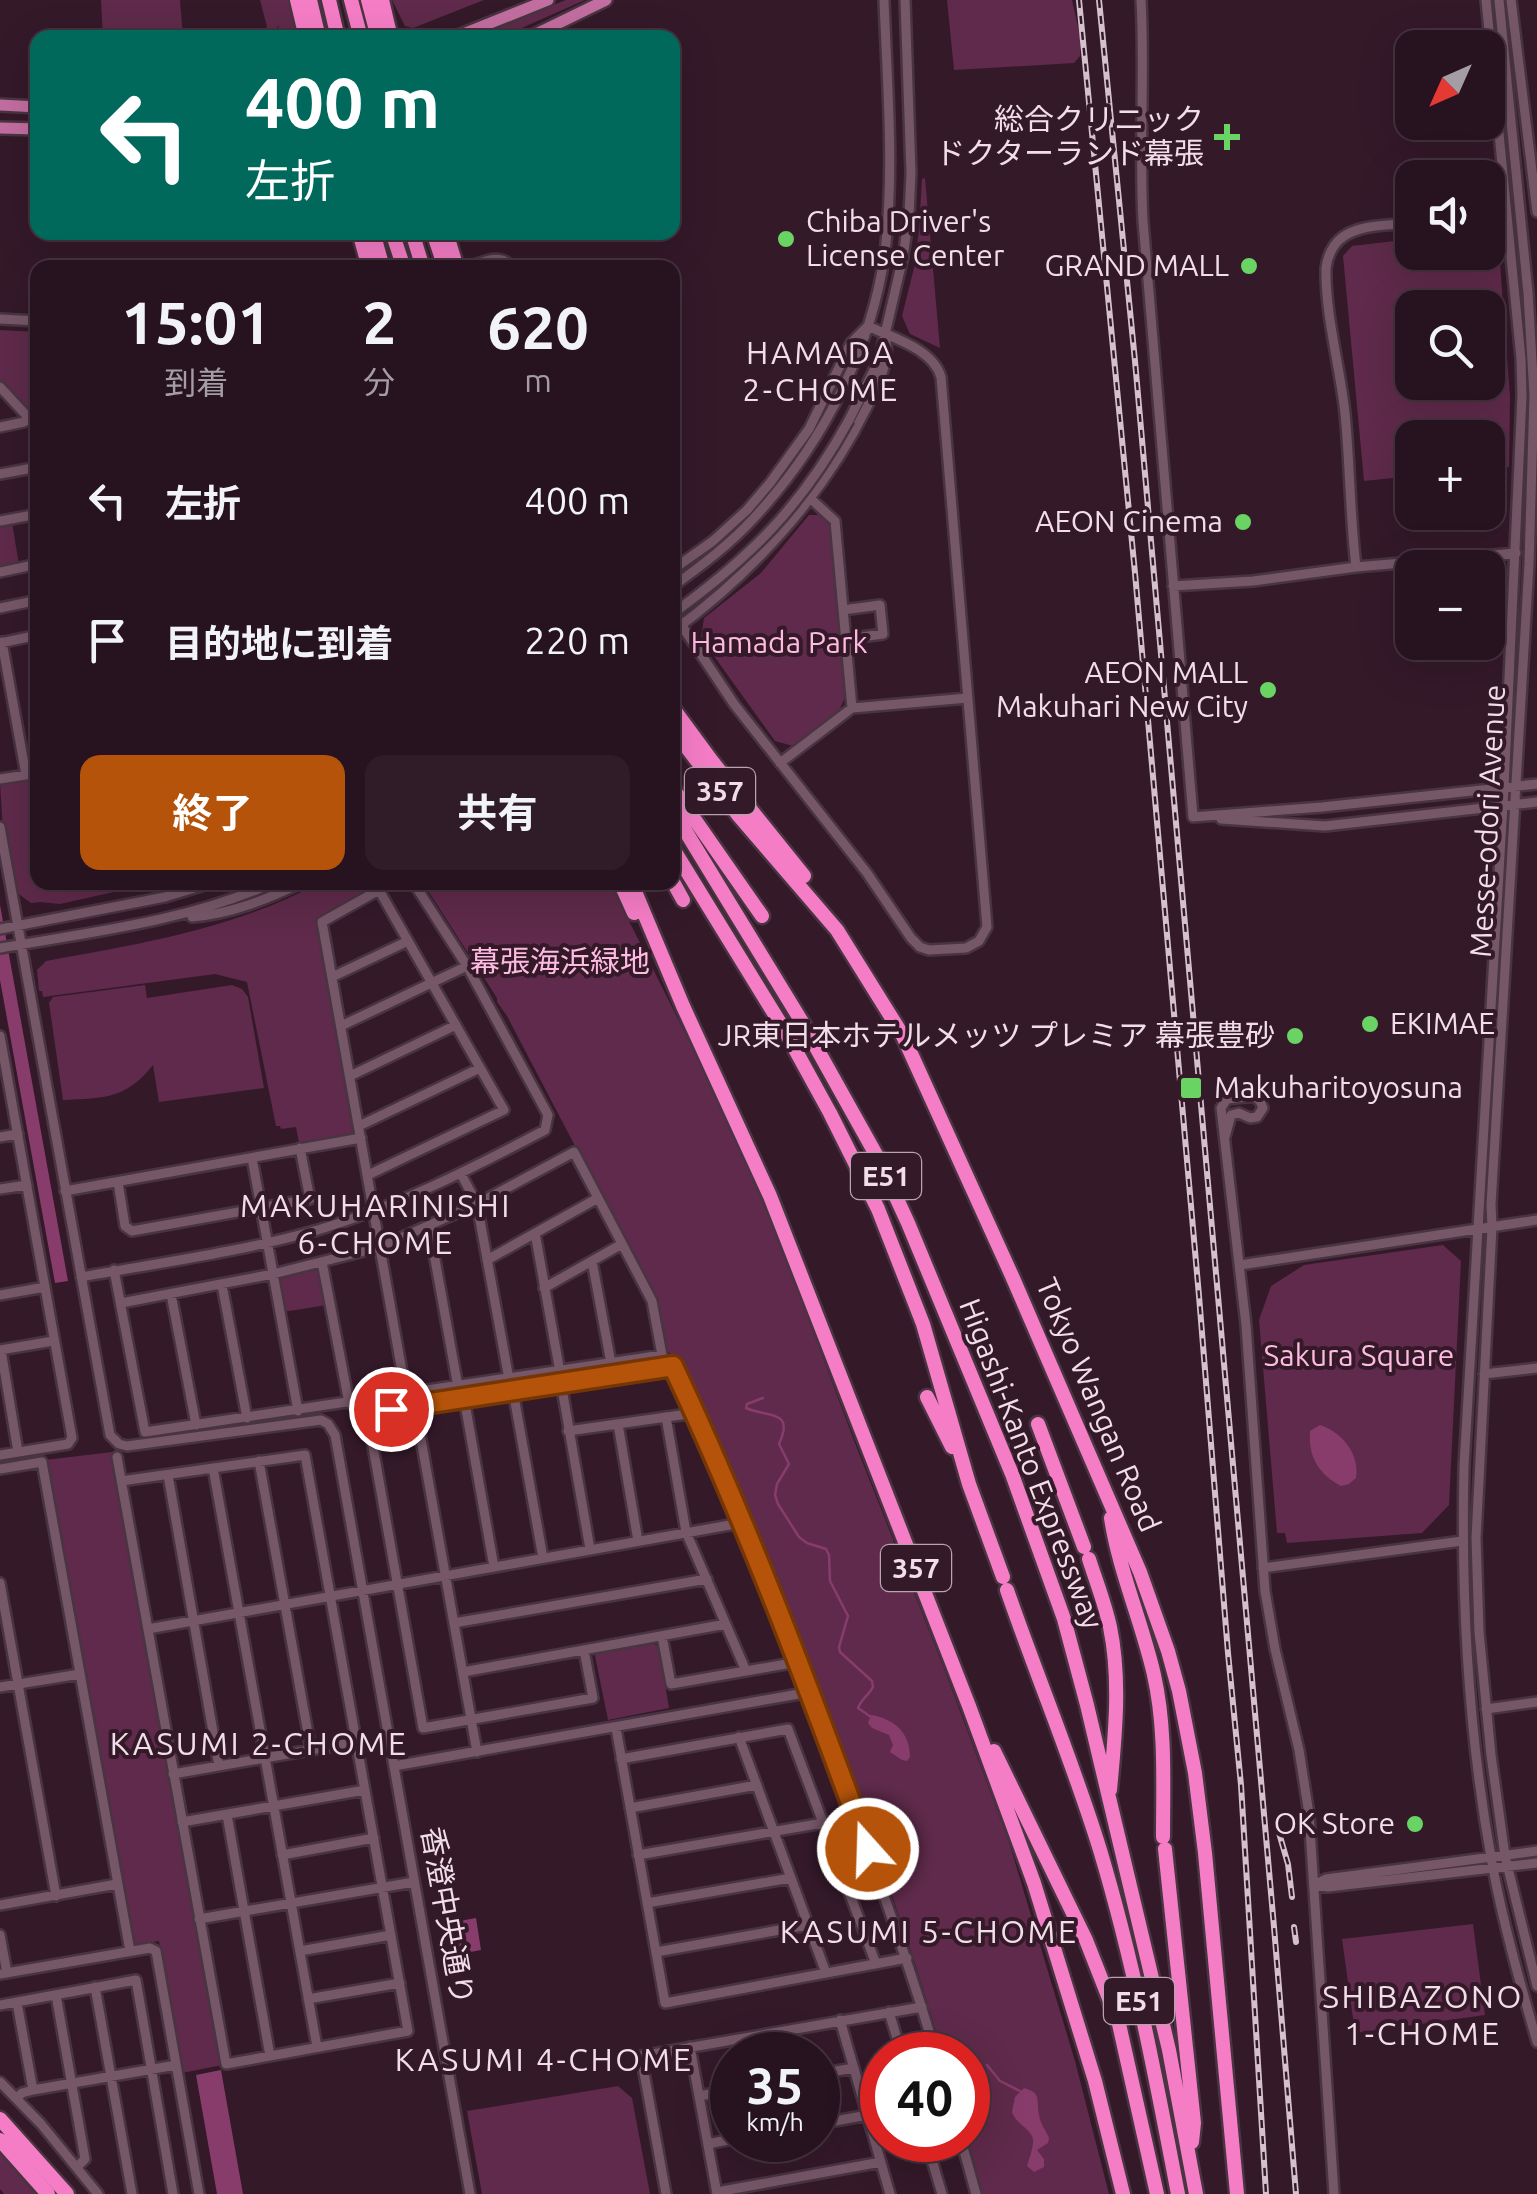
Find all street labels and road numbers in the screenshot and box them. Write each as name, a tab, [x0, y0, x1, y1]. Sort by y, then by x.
street label: Messe-odori Avenue	[1463, 684, 1511, 958]
road number: 357	[685, 768, 755, 814]
road number: E51	[851, 1153, 921, 1199]
street label: Tokyo Wangan Road	[1030, 1273, 1168, 1537]
street label: Higashi-Kanto Expressway	[953, 1294, 1111, 1633]
road number: 357	[881, 1545, 951, 1591]
street label: 香澄中央通り	[416, 1824, 480, 2007]
road number: E51	[1104, 1978, 1174, 2024]

